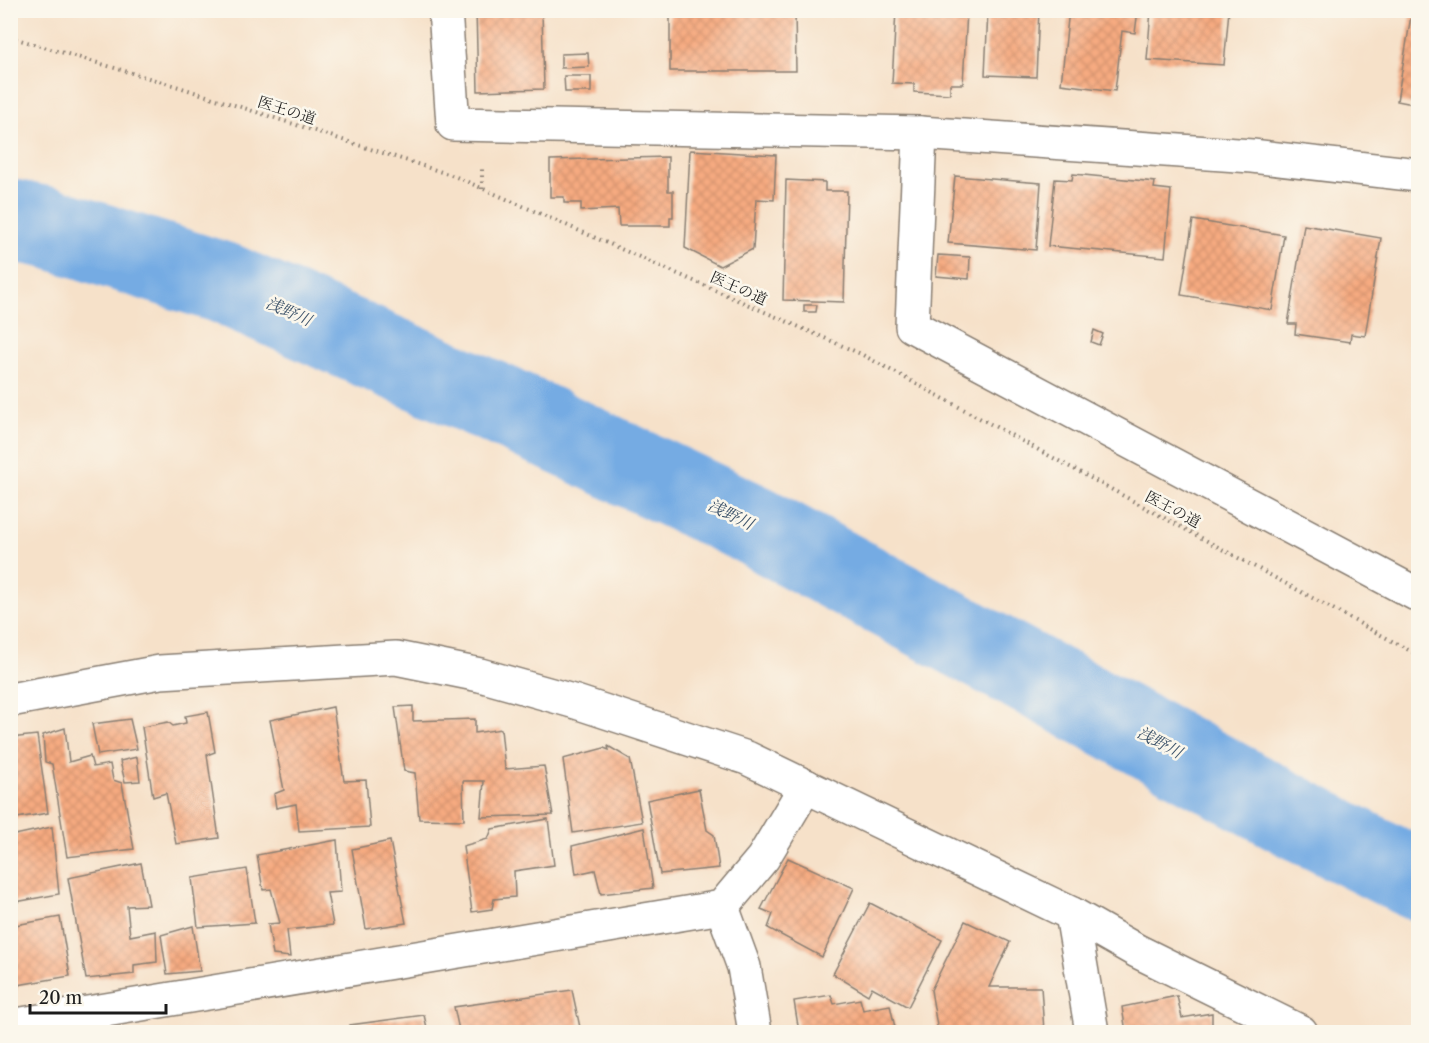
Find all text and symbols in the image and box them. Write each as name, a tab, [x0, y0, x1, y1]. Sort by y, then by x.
street label: 医王の道	[256, 92, 318, 128]
street label: 医王の道	[708, 267, 770, 309]
water label: 浅野川	[263, 292, 317, 331]
street label: 医王の道	[1142, 487, 1204, 531]
water label: 浅野川	[705, 494, 759, 534]
water label: 浅野川	[1134, 722, 1188, 763]
scale bar	[30, 977, 166, 1015]
text: 20 m	[39, 987, 83, 1009]

